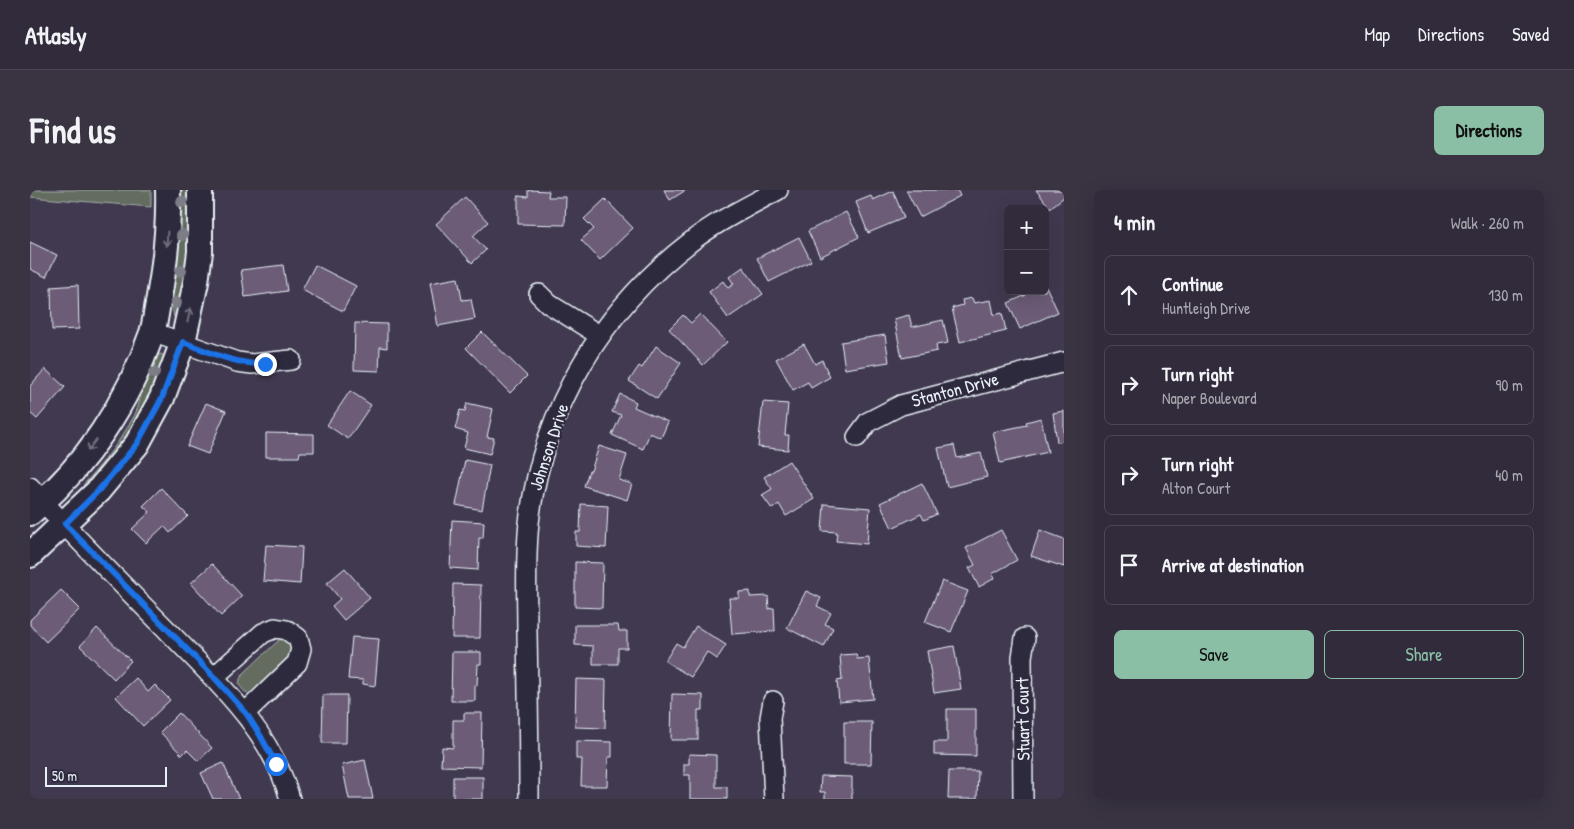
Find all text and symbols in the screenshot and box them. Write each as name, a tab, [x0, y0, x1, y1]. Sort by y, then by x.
text: Atlasly	[25, 19, 87, 51]
text: Map	[1365, 22, 1390, 47]
text: Directions	[1418, 22, 1484, 47]
text: Saved	[1512, 22, 1549, 47]
button: Directions	[1434, 106, 1544, 155]
text: Find us	[30, 107, 116, 154]
map controls	[1004, 205, 1049, 295]
button: +	[1004, 205, 1049, 250]
text: 4 min	[1114, 208, 1155, 237]
text: Walk · 260 m	[1451, 212, 1524, 234]
one-way arrow	[162, 230, 171, 246]
button: −	[1004, 250, 1049, 295]
text: Continue	[1162, 271, 1223, 297]
icon: ahead	[1115, 281, 1143, 309]
text: 130 m	[1488, 284, 1523, 306]
text: Huntleigh Drive	[1162, 297, 1250, 319]
one-way arrow	[184, 308, 194, 324]
route end	[254, 353, 277, 376]
text: Turn right	[1162, 361, 1233, 387]
street label: Stanton Drive	[909, 366, 1001, 413]
icon: right	[1115, 371, 1143, 399]
text: 90 m	[1495, 374, 1523, 396]
text: Naper Boulevard	[1162, 387, 1257, 409]
street label: Johnson Drive	[523, 400, 574, 493]
one-way arrow	[87, 438, 98, 451]
text: Turn right	[1162, 451, 1233, 477]
icon: right	[1115, 461, 1143, 489]
text: 40 m	[1495, 464, 1523, 486]
text: Alton Court	[1162, 477, 1230, 499]
icon: arrive	[1115, 551, 1143, 579]
text: Arrive at destination	[1162, 552, 1304, 578]
button: Save	[1114, 630, 1314, 679]
button: Share	[1324, 630, 1524, 679]
street label: Stuart Court	[1009, 676, 1036, 761]
route start	[265, 753, 288, 776]
scale bar	[45, 764, 168, 787]
text: 50 m	[52, 766, 77, 785]

